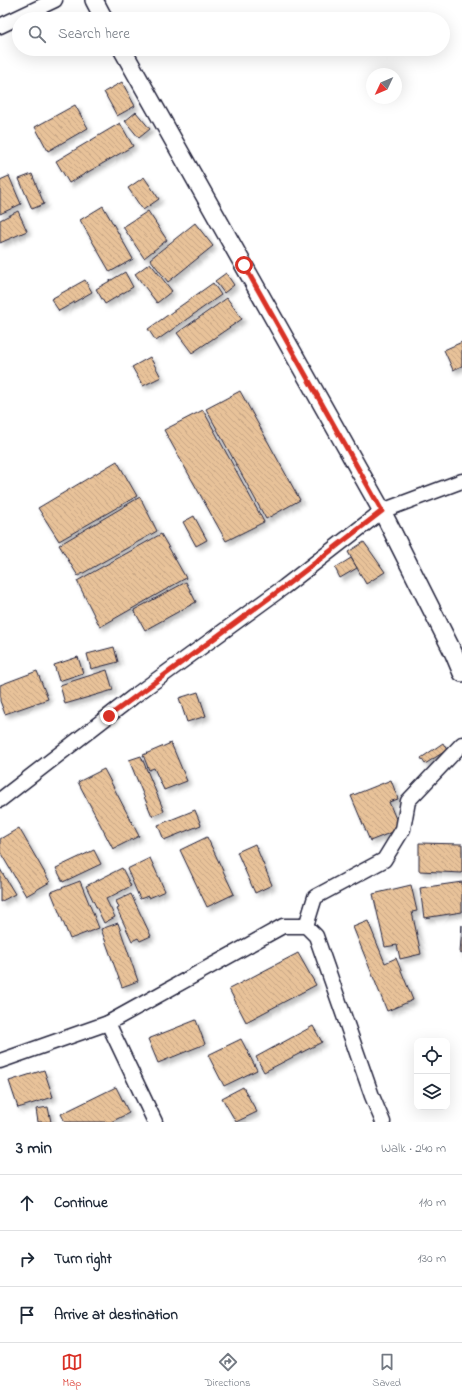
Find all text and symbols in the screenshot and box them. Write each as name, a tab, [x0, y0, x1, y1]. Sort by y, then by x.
search box	[12, 12, 450, 56]
icon: search	[26, 23, 48, 45]
text: Search here	[58, 23, 130, 45]
north arrow	[366, 68, 402, 104]
route start	[235, 256, 253, 274]
route end	[100, 707, 118, 725]
map controls	[414, 1038, 450, 1110]
button: locate	[414, 1038, 450, 1074]
button: layers	[414, 1074, 450, 1110]
text: 3 min	[16, 1136, 52, 1161]
text: Walk · 240 m	[381, 1139, 446, 1158]
icon: ahead	[16, 1192, 38, 1214]
text: Continue	[54, 1192, 108, 1214]
text: 110 m	[419, 1193, 446, 1212]
icon: right	[16, 1248, 38, 1270]
text: Turn right	[54, 1248, 112, 1270]
text: 130 m	[418, 1249, 446, 1268]
icon: arrive	[16, 1304, 38, 1326]
text: Arrive at destination	[54, 1304, 178, 1326]
tab: Map	[61, 1351, 83, 1391]
tab: Directions	[205, 1351, 250, 1391]
tab: Saved	[372, 1351, 401, 1391]

